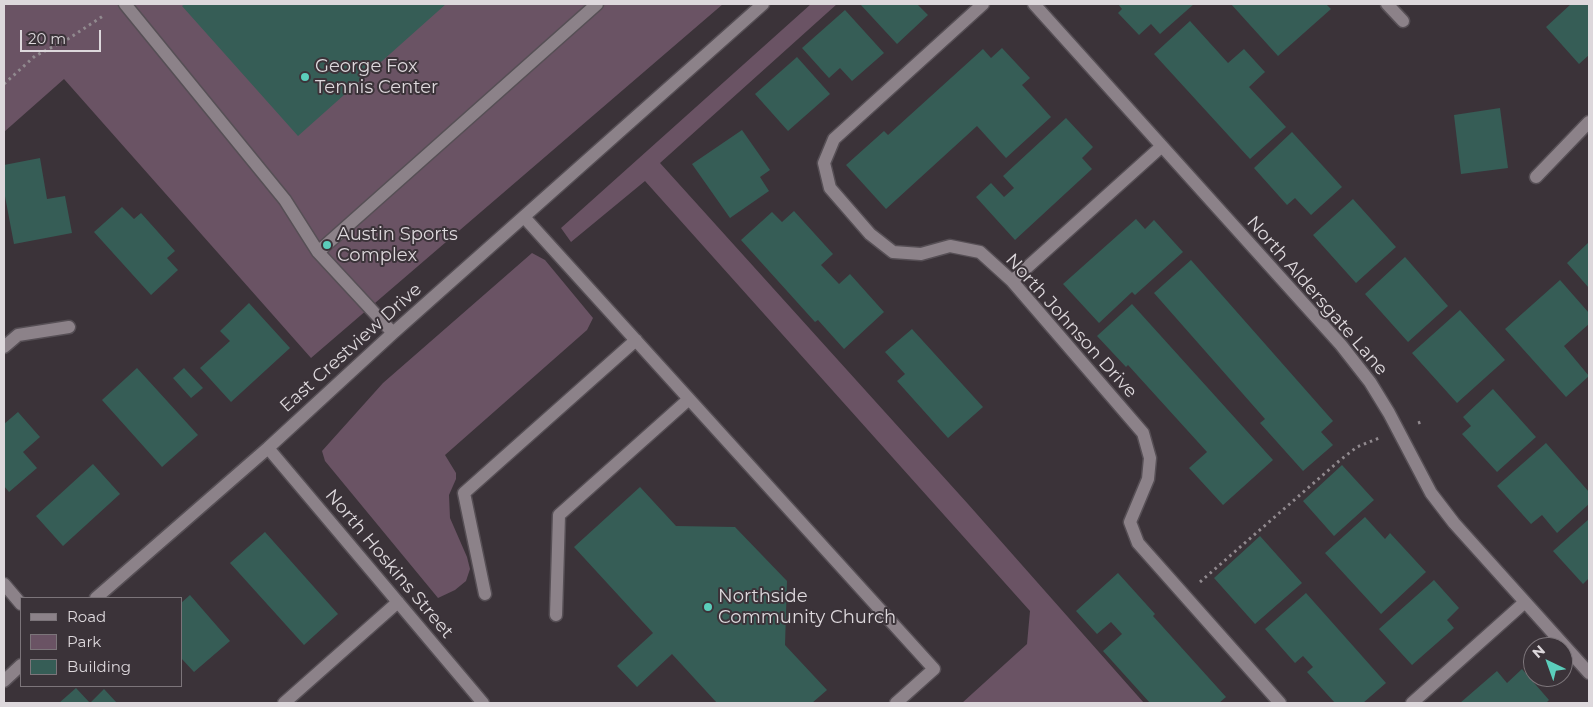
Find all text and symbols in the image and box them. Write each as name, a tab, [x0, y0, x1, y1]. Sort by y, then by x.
scale bar	[22, 20, 104, 52]
text: 20 m	[28, 29, 66, 48]
place label: George Fox Tennis Center	[315, 56, 438, 98]
marker: George Fox Tennis Center	[299, 71, 311, 83]
street label: North Aldersgate Lane	[1242, 212, 1392, 380]
place label: Austin Sports Complex	[337, 224, 458, 266]
marker: Austin Sports Complex	[321, 239, 333, 251]
street label: North Johnson Drive	[1001, 250, 1141, 402]
street label: East Crestview Drive	[276, 279, 426, 417]
street label: North Hoskins Street	[320, 485, 458, 643]
place label: Northside Community Church	[718, 586, 896, 628]
legend	[20, 597, 182, 687]
marker: Northside Community Church	[702, 601, 714, 613]
text: Road	[67, 607, 106, 626]
text: Park	[67, 632, 101, 651]
north arrow	[1523, 637, 1573, 687]
text: N	[1528, 641, 1549, 662]
text: Building	[67, 657, 131, 676]

